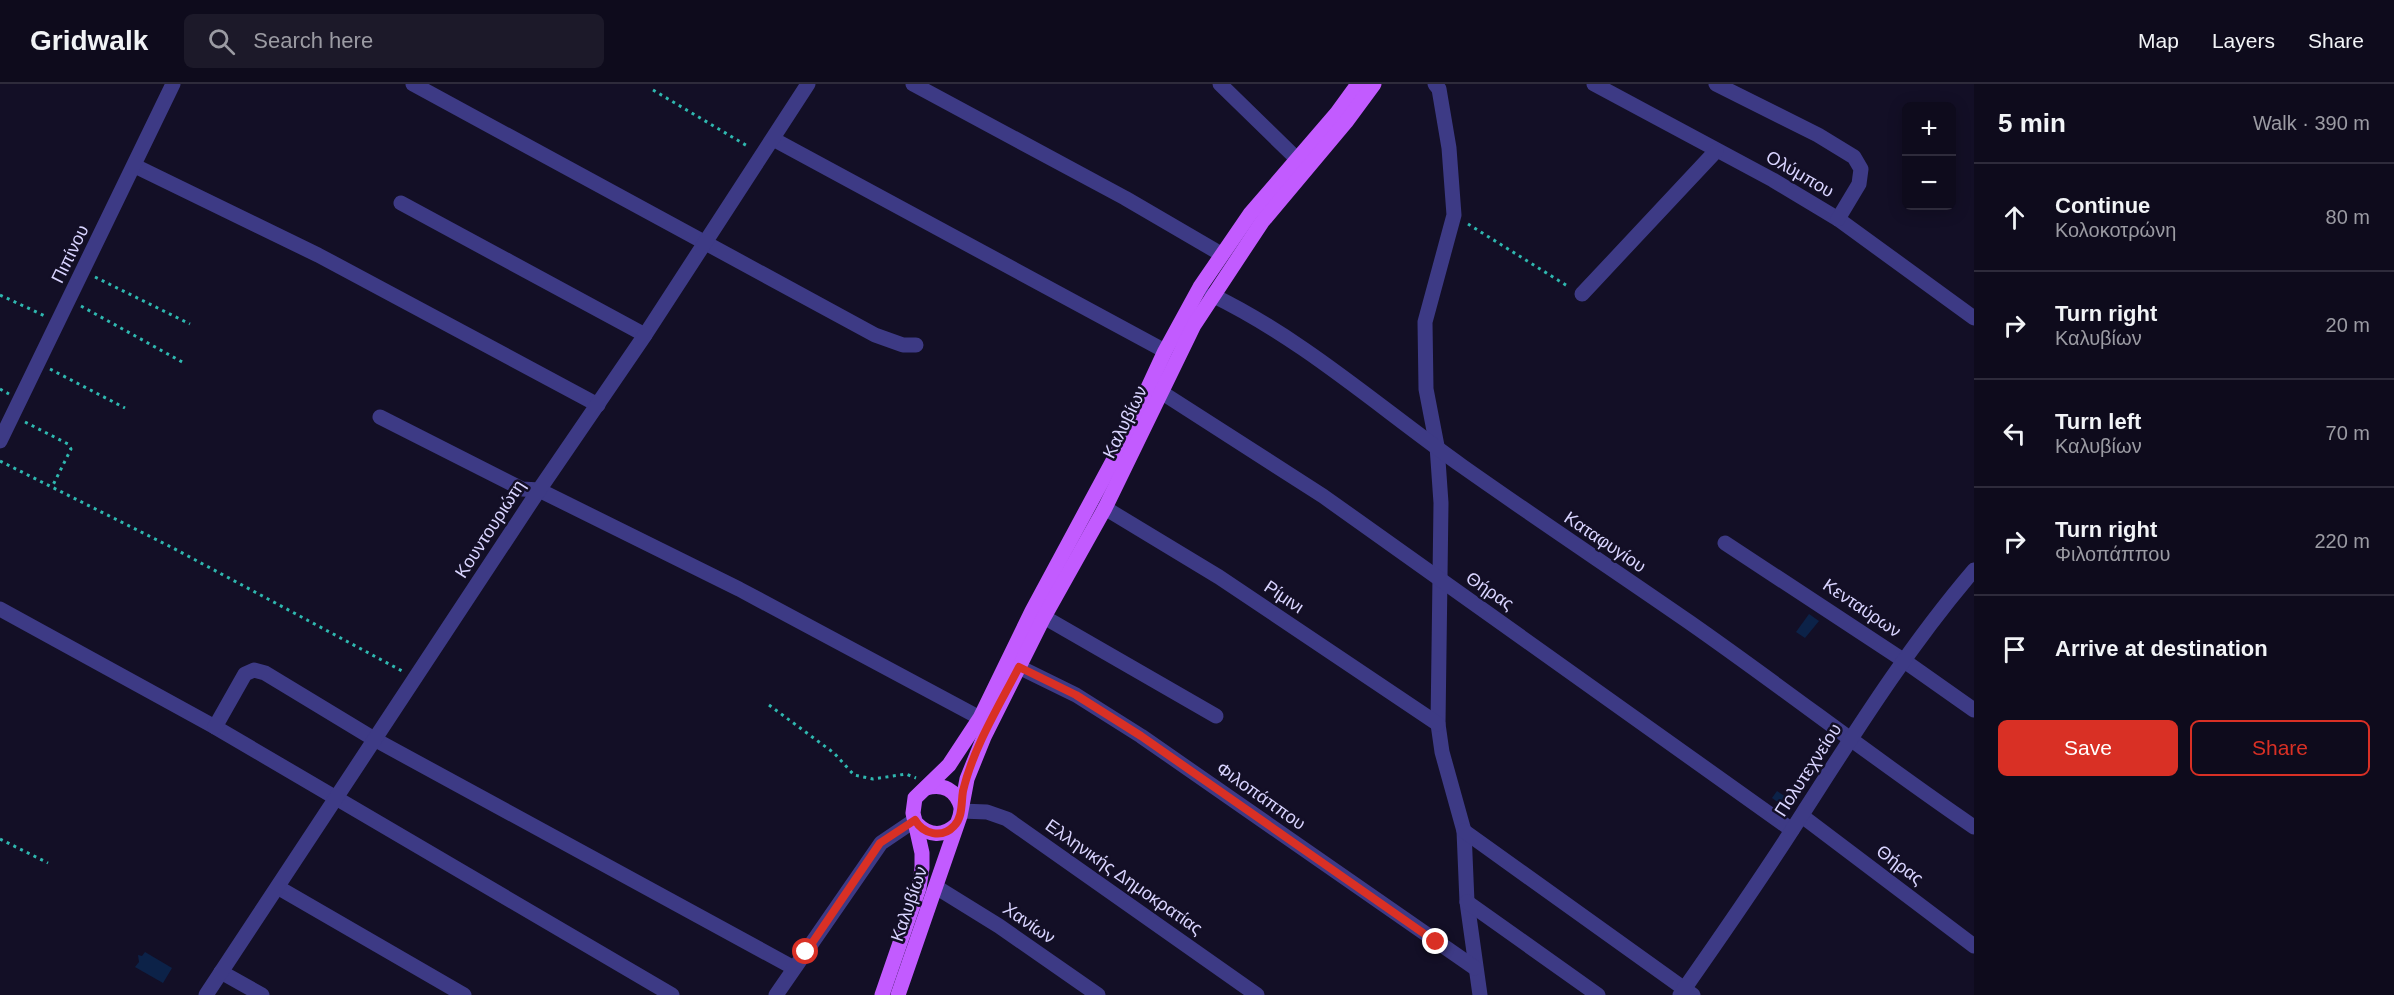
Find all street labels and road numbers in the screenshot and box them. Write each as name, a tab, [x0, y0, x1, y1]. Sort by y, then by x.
street label: Ολύμπου	[1763, 147, 1837, 201]
street label: Πιπίνου	[47, 222, 93, 286]
street label: Καλυβίων	[1099, 383, 1151, 461]
street label: Κουντουριώτη	[451, 476, 529, 582]
street label: Καταφυγίου	[1561, 507, 1649, 577]
street label: Θήρας	[1462, 568, 1518, 614]
street label: Κενταύρων	[1819, 575, 1905, 641]
street label: Ρίμινι	[1260, 577, 1308, 617]
street label: Πολυτεχνείου	[1771, 720, 1845, 820]
street label: Φιλοπάππου	[1213, 758, 1309, 834]
street label: Ελληνικής Δημοκρατίας	[1042, 815, 1207, 939]
street label: Θήρας	[1873, 841, 1928, 889]
street label: Καλυβίων	[887, 864, 931, 944]
street label: Χανίων	[999, 898, 1059, 948]

